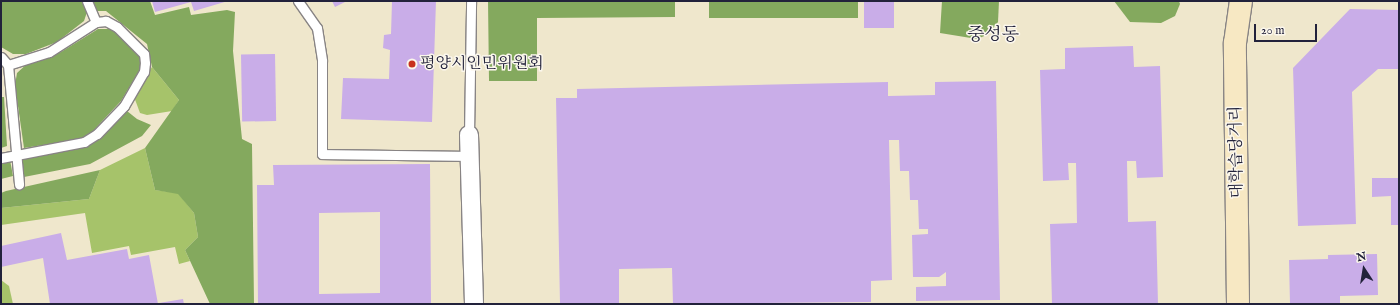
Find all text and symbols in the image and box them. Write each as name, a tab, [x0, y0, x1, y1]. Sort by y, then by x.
scale bar	[1256, 16, 1319, 42]
text: 20 m	[1261, 23, 1284, 38]
district label: 중성동	[967, 25, 1019, 47]
place label: 평양시인민위원회	[420, 54, 544, 74]
marker: 평양시인민위원회	[407, 59, 417, 69]
street label: 대학습당거리	[1227, 105, 1247, 199]
north arrow	[1344, 249, 1384, 289]
text: N	[1355, 249, 1368, 265]

